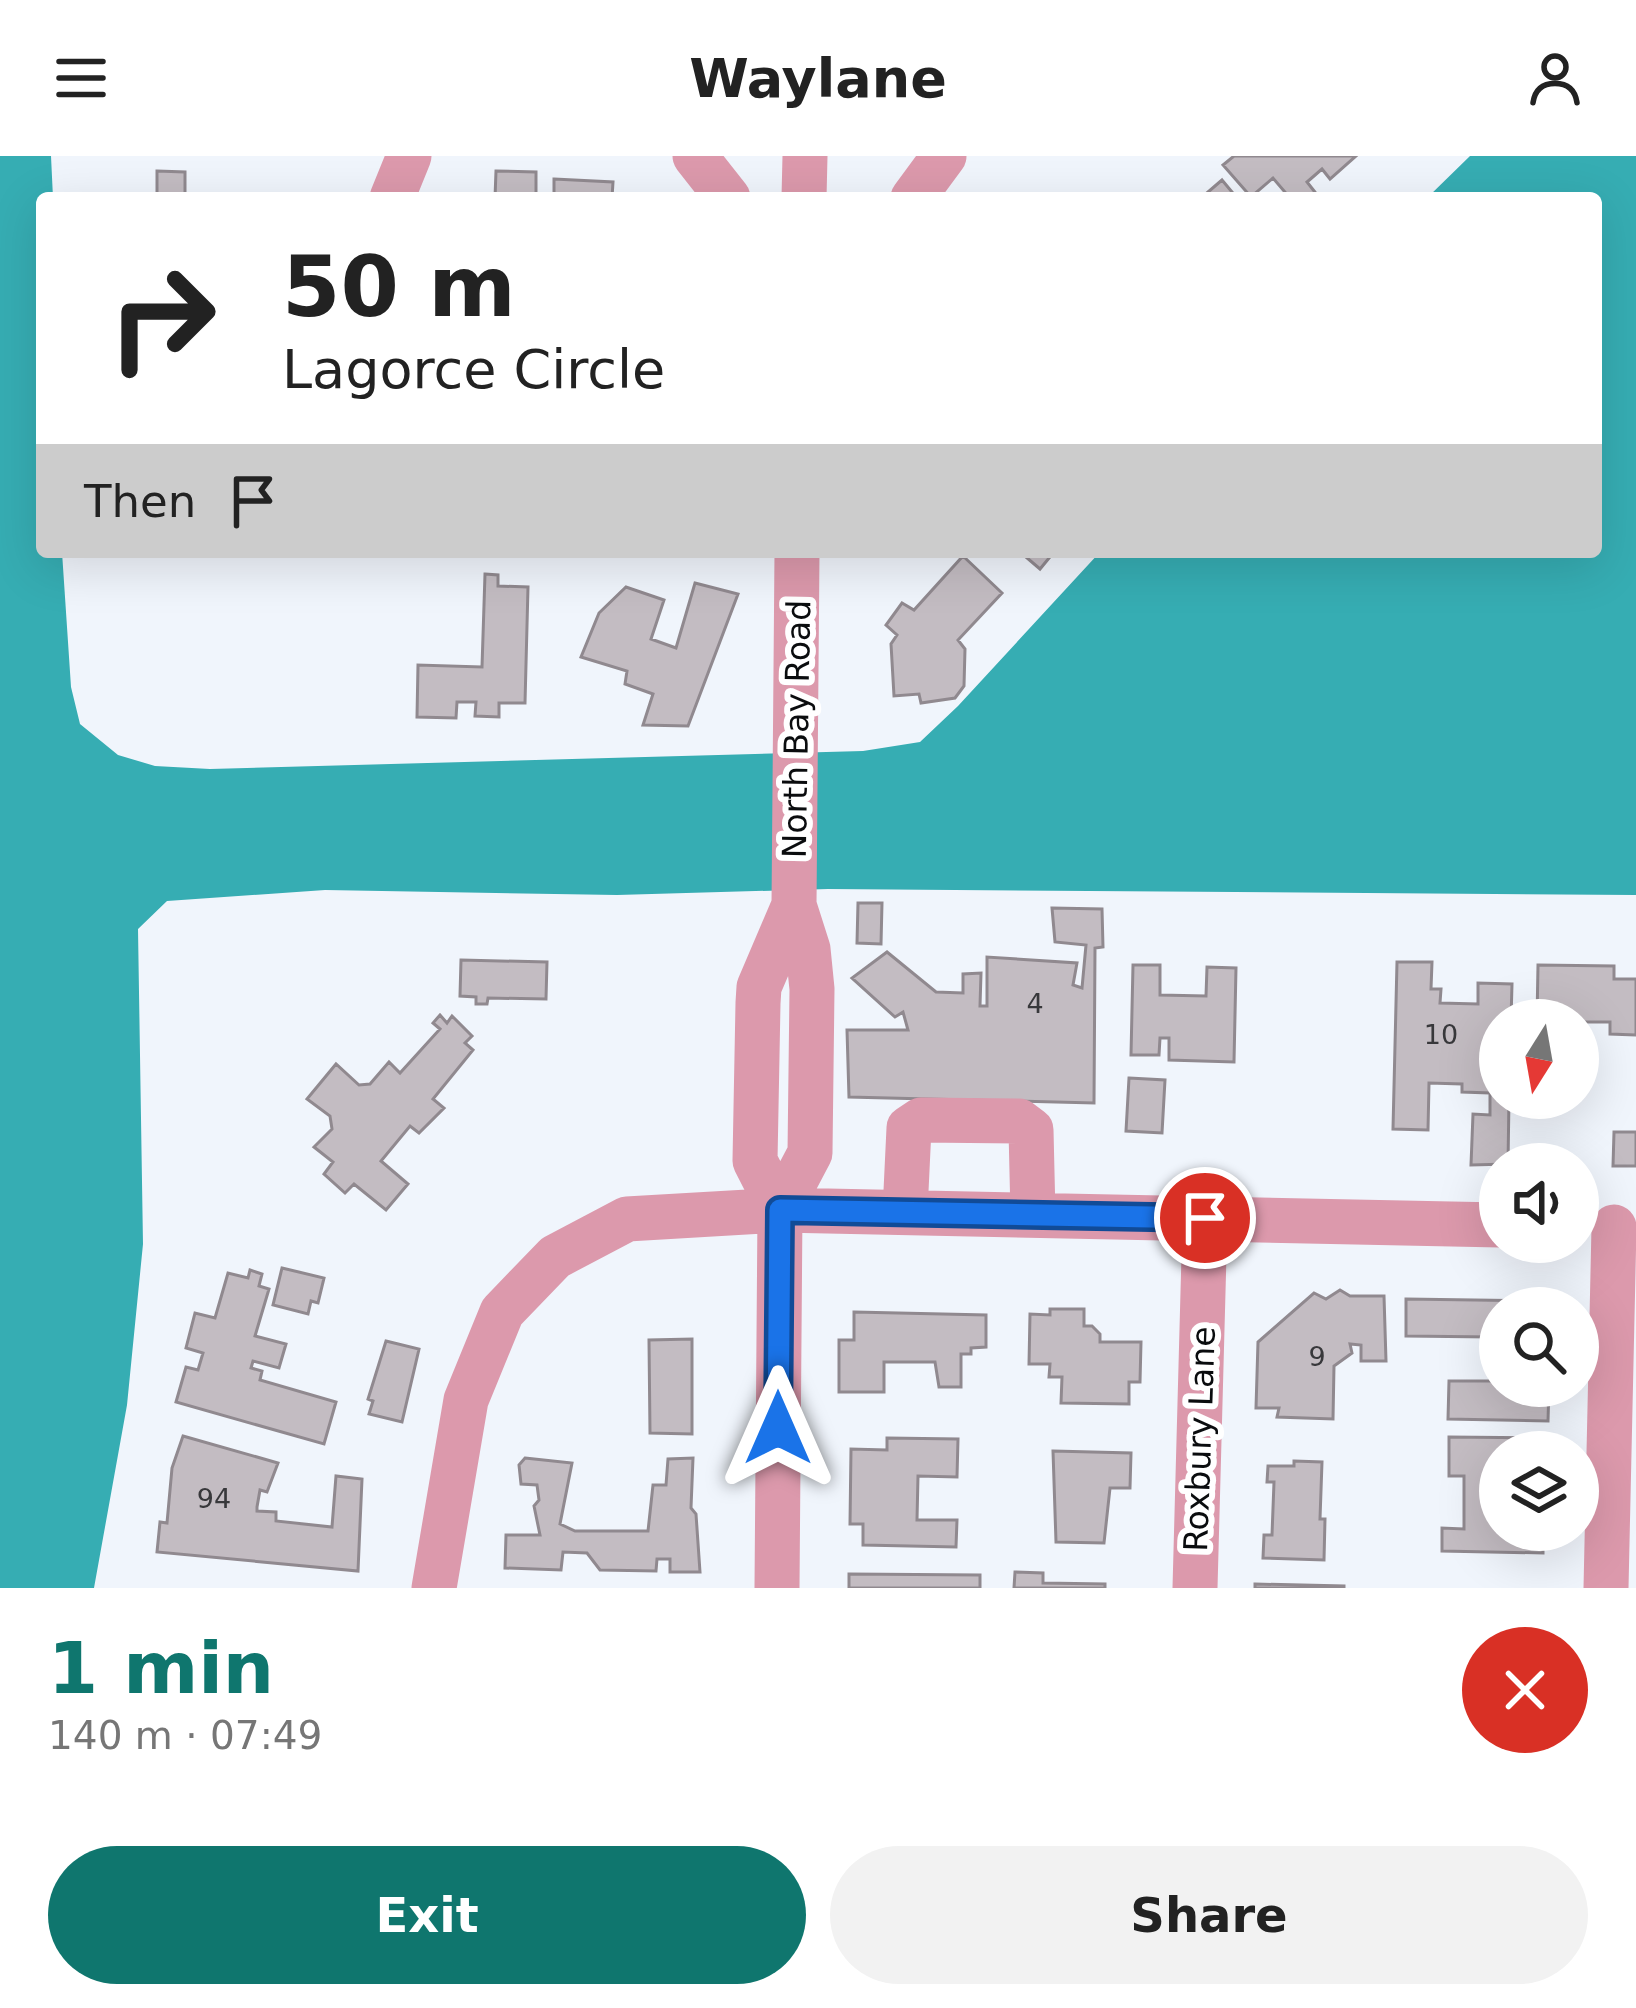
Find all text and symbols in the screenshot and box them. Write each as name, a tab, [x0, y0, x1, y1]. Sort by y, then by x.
icon: menu	[48, 45, 114, 111]
icon: person	[1522, 45, 1588, 111]
text: Waylane	[689, 47, 947, 110]
text: 50 m	[282, 238, 516, 336]
icon: right	[84, 240, 240, 396]
text: Lagorce Circle	[282, 338, 665, 401]
icon: arrive	[220, 468, 286, 534]
text: Then	[84, 475, 196, 528]
street label: North Bay Road	[775, 599, 818, 859]
house number: 4	[1026, 988, 1044, 1019]
north arrow	[1479, 999, 1599, 1119]
map controls	[1479, 999, 1599, 1551]
house number: 10	[1424, 1019, 1458, 1050]
button: sound	[1479, 1143, 1599, 1263]
pin	[1154, 1167, 1256, 1269]
icon: arrive	[1172, 1185, 1238, 1251]
button: search	[1479, 1287, 1599, 1407]
street label: Roxbury Lane	[1176, 1326, 1223, 1552]
house number: 9	[1308, 1341, 1326, 1372]
position arrow	[715, 1365, 841, 1491]
button: layers	[1479, 1431, 1599, 1551]
house number: 94	[197, 1483, 231, 1514]
text: 1 min	[48, 1626, 274, 1710]
button: close	[1462, 1627, 1588, 1753]
text: 140 m · 07:49	[48, 1713, 322, 1758]
button: Exit	[48, 1846, 806, 1984]
button: Share	[830, 1846, 1588, 1984]

